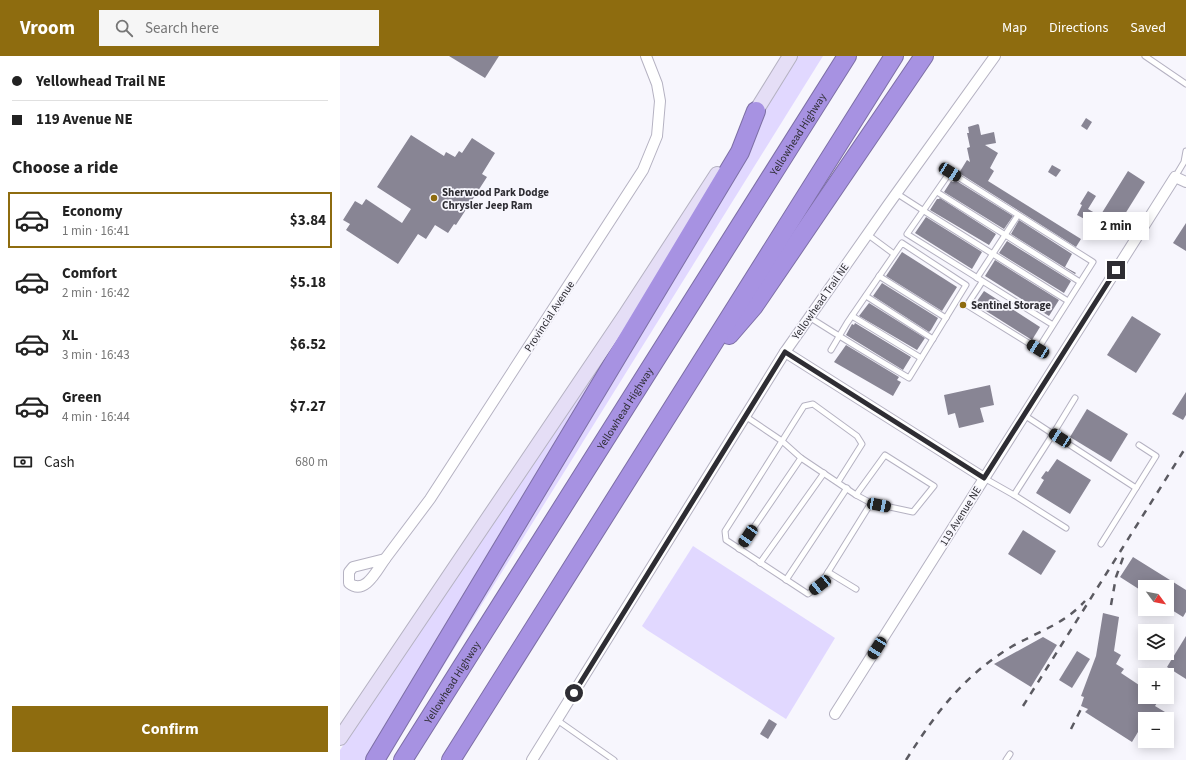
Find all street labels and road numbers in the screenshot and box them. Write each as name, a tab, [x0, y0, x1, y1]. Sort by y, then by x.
street label: Yellowhead Highway	[766, 90, 830, 179]
street label: Yellowhead Trail NE	[788, 260, 852, 343]
street label: Provincial Avenue	[521, 277, 578, 355]
street label: Yellowhead Highway	[593, 364, 657, 453]
street label: 119 Avenue NE	[936, 483, 985, 549]
street label: Yellowhead Highway	[420, 638, 484, 727]

